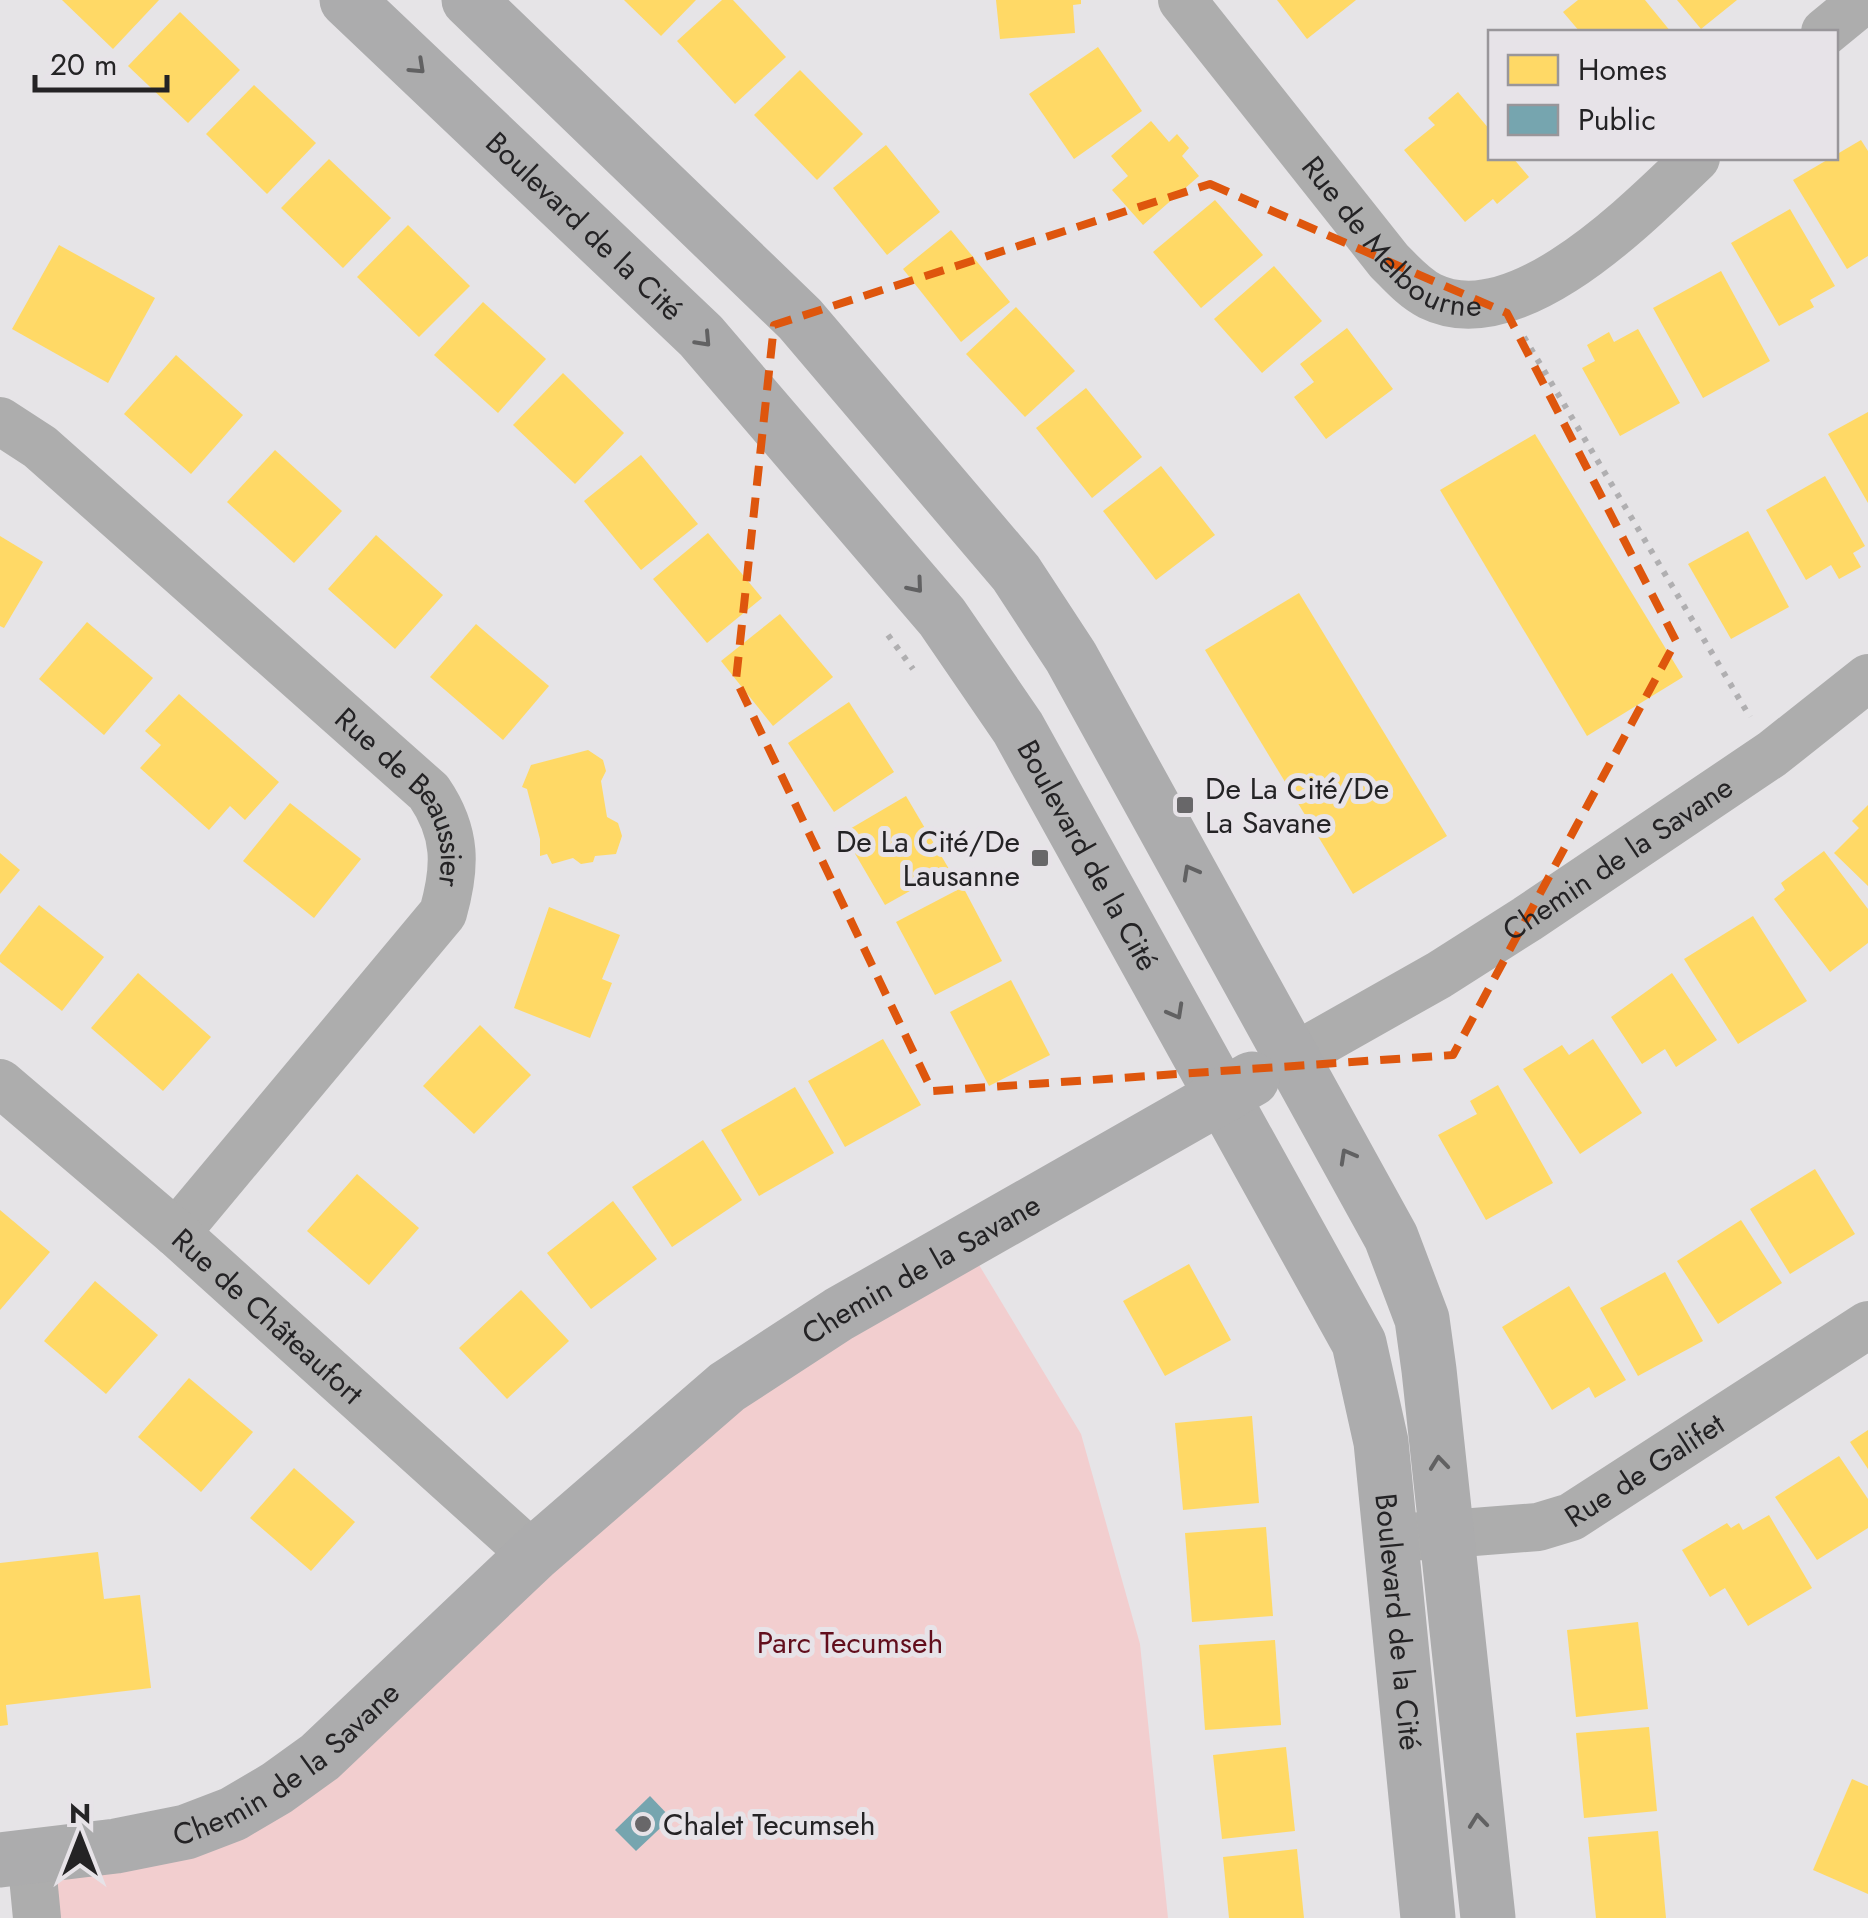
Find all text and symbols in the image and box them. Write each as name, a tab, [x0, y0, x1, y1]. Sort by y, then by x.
scale bar	[35, 30, 168, 92]
legend	[1488, 30, 1838, 160]
text: 20 m	[50, 43, 117, 86]
text: Homes	[1578, 48, 1667, 91]
one-way arrow	[406, 55, 425, 73]
text: Public	[1578, 98, 1656, 141]
street label: Boulevard de la Cité	[477, 121, 693, 330]
street label: Rue de Melbourne	[1292, 146, 1482, 326]
one-way arrow	[692, 328, 710, 347]
one-way arrow	[904, 574, 922, 593]
street label: Rue de Beaussier	[326, 697, 473, 891]
street label: Boulevard de la Cité	[1007, 732, 1170, 978]
street label: Chemin de la Savane	[1494, 765, 1741, 951]
place label: De La Cité/De La Savane	[1205, 767, 1389, 844]
marker: De La Cité/De La Savane	[1174, 794, 1196, 816]
place label: De La Cité/De Lausanne	[836, 820, 1020, 897]
marker: De La Cité/De Lausanne	[1029, 847, 1051, 869]
one-way arrow	[1182, 864, 1202, 882]
one-way arrow	[1163, 1001, 1183, 1019]
one-way arrow	[1339, 1149, 1359, 1167]
street label: Chemin de la Savane	[793, 1183, 1048, 1354]
street label: Rue de Châteaufort	[163, 1218, 374, 1414]
street label: Rue de Galifet	[1556, 1402, 1733, 1537]
one-way arrow	[1429, 1455, 1450, 1471]
street label: Boulevard de la Cité	[1365, 1491, 1433, 1752]
park label: Parc Tecumseh	[757, 1621, 943, 1664]
street label: Chemin de la Savane	[169, 1671, 409, 1856]
north arrow	[30, 1788, 130, 1888]
text: N	[69, 1793, 91, 1834]
place label: Chalet Tecumseh	[663, 1803, 875, 1846]
marker: Chalet Tecumseh	[632, 1813, 654, 1835]
one-way arrow	[1467, 1813, 1489, 1829]

